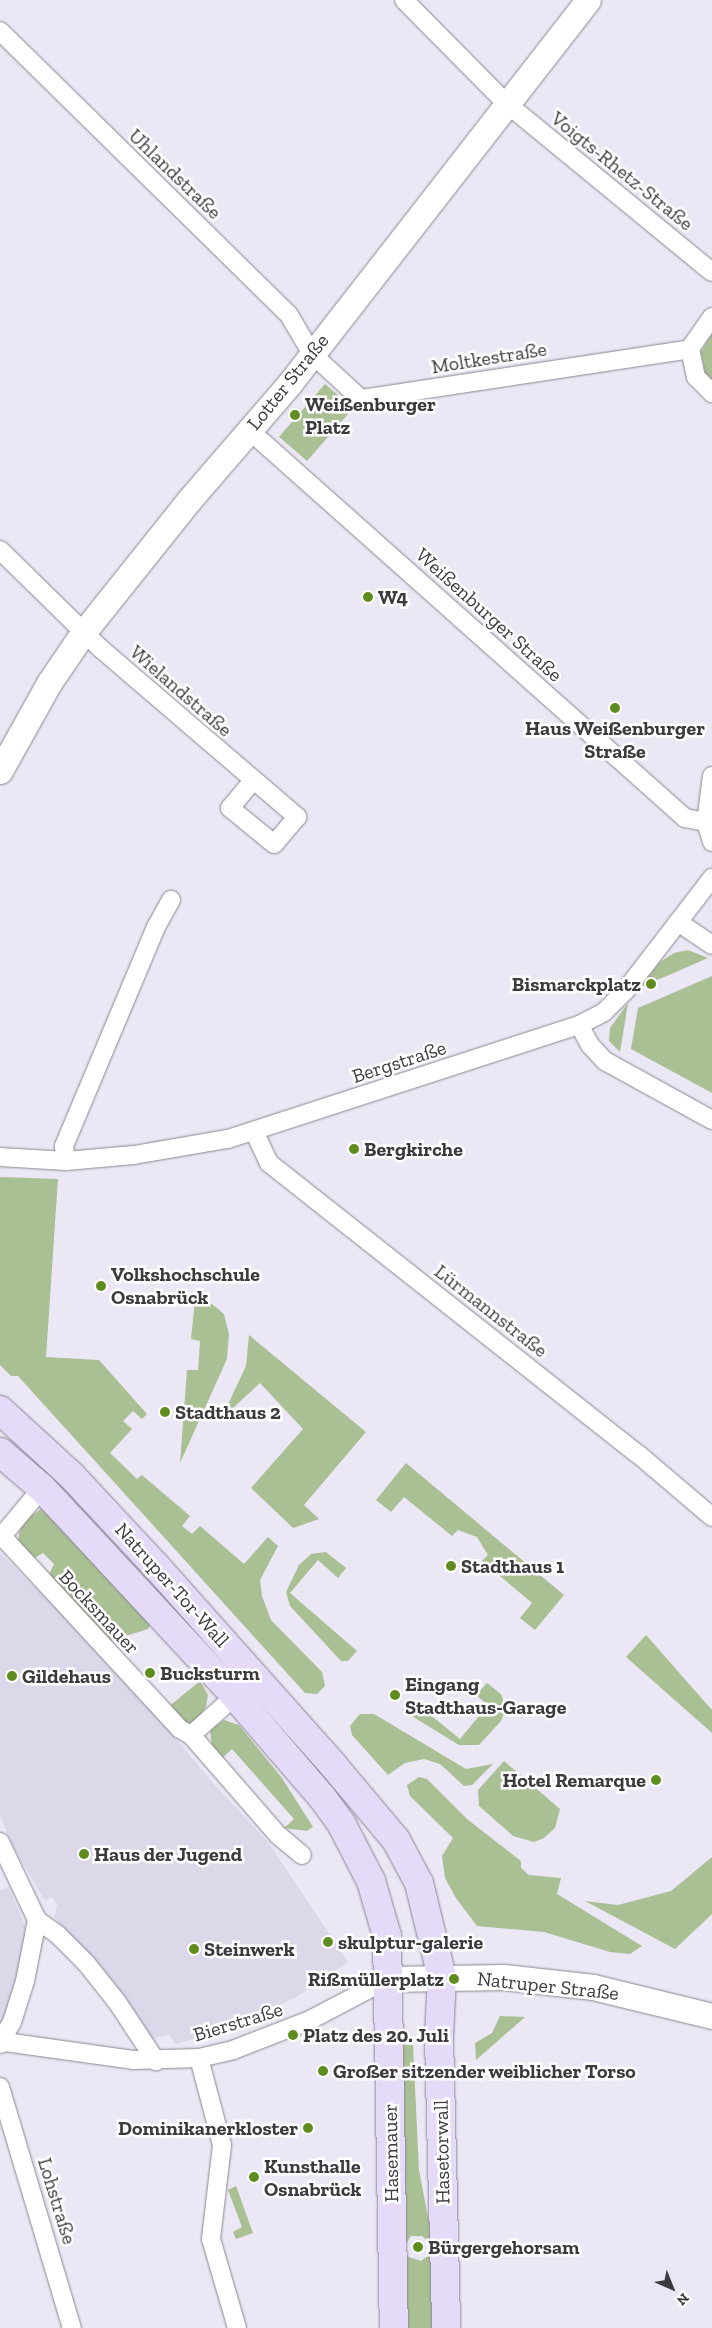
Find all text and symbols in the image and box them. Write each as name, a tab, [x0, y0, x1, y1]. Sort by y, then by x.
street label: Voigts-Rhetz-Straße	[546, 106, 698, 236]
street label: Uhlandstraße	[124, 124, 226, 224]
street label: Lotter Straße	[242, 329, 334, 435]
street label: Moltkestraße	[430, 337, 548, 379]
place label: Weißenburger Platz	[305, 392, 436, 439]
marker: Weißenburger Platz	[289, 409, 301, 421]
street label: Weißenburger Straße	[411, 543, 567, 687]
place label: W4	[378, 585, 408, 609]
marker: W4	[362, 591, 374, 603]
street label: Wielandstraße	[125, 640, 237, 742]
marker: Haus Weißenburger Straße	[609, 702, 621, 714]
place label: Haus Weißenburger Straße	[525, 716, 705, 763]
place label: Bismarckplatz	[512, 972, 641, 996]
marker: Bismarckplatz	[645, 978, 657, 990]
street label: Bergstraße	[349, 1036, 449, 1088]
place label: Bergkirche	[364, 1137, 463, 1161]
marker: Bergkirche	[348, 1143, 360, 1155]
street label: Lürmannstraße	[430, 1259, 552, 1363]
place label: Volkshochschule Osnabrück	[111, 1262, 260, 1309]
marker: Volkshochschule Osnabrück	[95, 1280, 107, 1292]
place label: Stadthaus 2	[175, 1400, 281, 1424]
marker: Stadthaus 2	[159, 1406, 171, 1418]
street label: Natruper-Tor-Wall	[110, 1518, 234, 1652]
place label: Stadthaus 1	[461, 1554, 564, 1578]
marker: Stadthaus 1	[445, 1560, 457, 1572]
street label: Bocksmauer	[54, 1565, 144, 1659]
place label: Bucksturm	[160, 1661, 260, 1685]
place label: Gildehaus	[22, 1664, 111, 1688]
marker: Bucksturm	[144, 1667, 156, 1679]
marker: Gildehaus	[6, 1670, 18, 1682]
place label: Eingang Stadthaus-Garage	[405, 1672, 566, 1719]
marker: Eingang Stadthaus-Garage	[389, 1689, 401, 1701]
place label: Hotel Remarque	[503, 1768, 646, 1792]
marker: Hotel Remarque	[650, 1774, 662, 1786]
place label: Haus der Jugend	[94, 1842, 243, 1866]
marker: Haus der Jugend	[78, 1848, 90, 1860]
place label: skulptur-galerie	[338, 1930, 483, 1954]
marker: skulptur-galerie	[322, 1936, 334, 1948]
place label: Steinwerk	[204, 1937, 295, 1961]
marker: Steinwerk	[188, 1943, 200, 1955]
place label: Rißmüllerplatz	[308, 1967, 444, 1991]
street label: Natruper Straße	[476, 1967, 620, 2005]
marker: Rißmüllerplatz	[448, 1973, 460, 1985]
street label: Bierstraße	[190, 1997, 286, 2047]
place label: Platz des 20. Juli	[303, 2023, 449, 2047]
marker: Platz des 20. Juli	[287, 2029, 299, 2041]
place label: Großer sitzender weiblicher Torso	[333, 2059, 637, 2083]
marker: Großer sitzender weiblicher Torso	[317, 2065, 329, 2077]
street label: Hasetorwall	[429, 2100, 455, 2204]
street label: Hasemauer	[378, 2103, 404, 2203]
place label: Dominikanerkloster	[118, 2116, 298, 2140]
marker: Dominikanerkloster	[302, 2122, 314, 2134]
place label: Kunsthalle Osnabrück	[264, 2154, 361, 2201]
street label: Lohstraße	[33, 2155, 81, 2247]
marker: Kunsthalle Osnabrück	[248, 2171, 260, 2183]
place label: Bürgergehorsam	[428, 2235, 580, 2259]
marker: Bürgergehorsam	[412, 2241, 424, 2253]
north arrow	[647, 2263, 697, 2313]
text: N	[673, 2289, 693, 2309]

